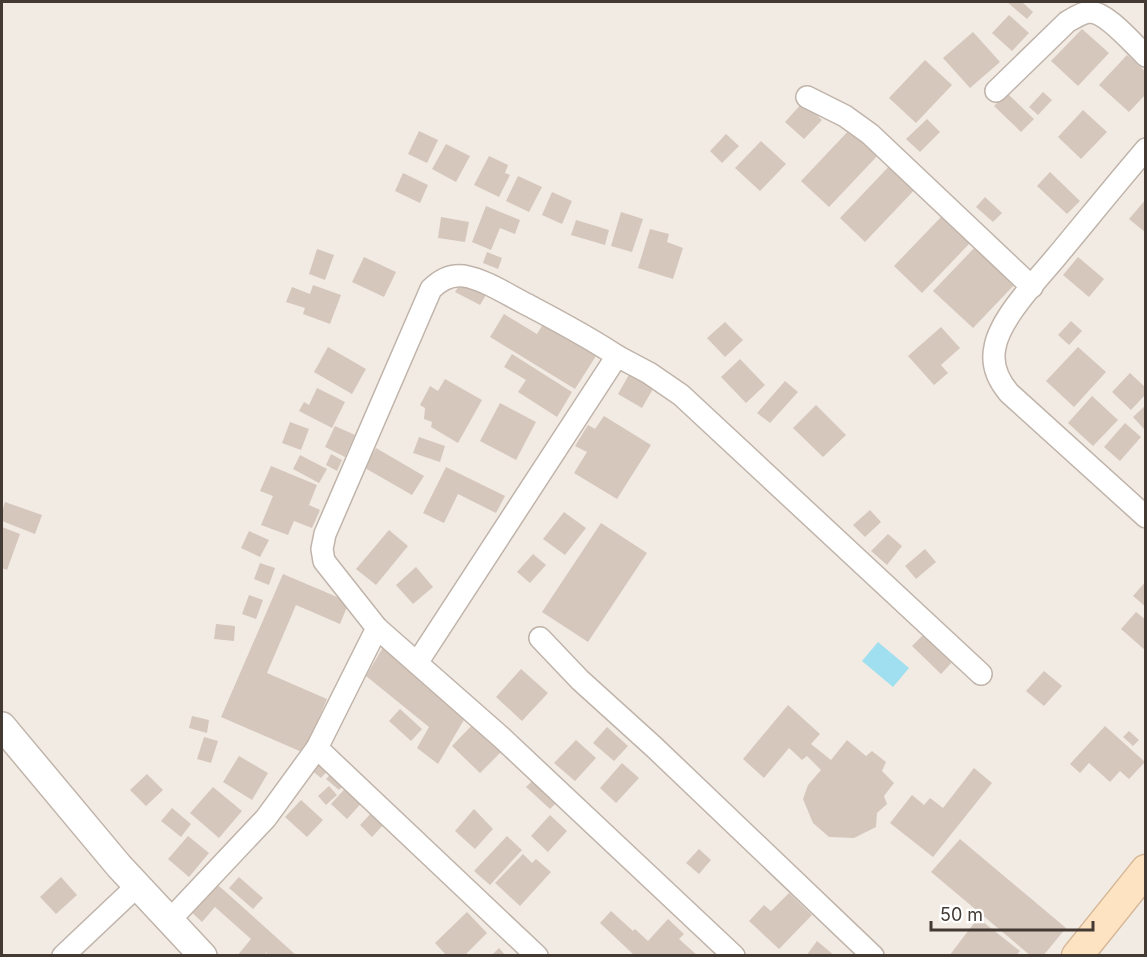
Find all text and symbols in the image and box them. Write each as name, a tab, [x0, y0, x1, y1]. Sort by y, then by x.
scale bar	[931, 894, 1093, 932]
text: 50 m	[940, 904, 983, 925]

